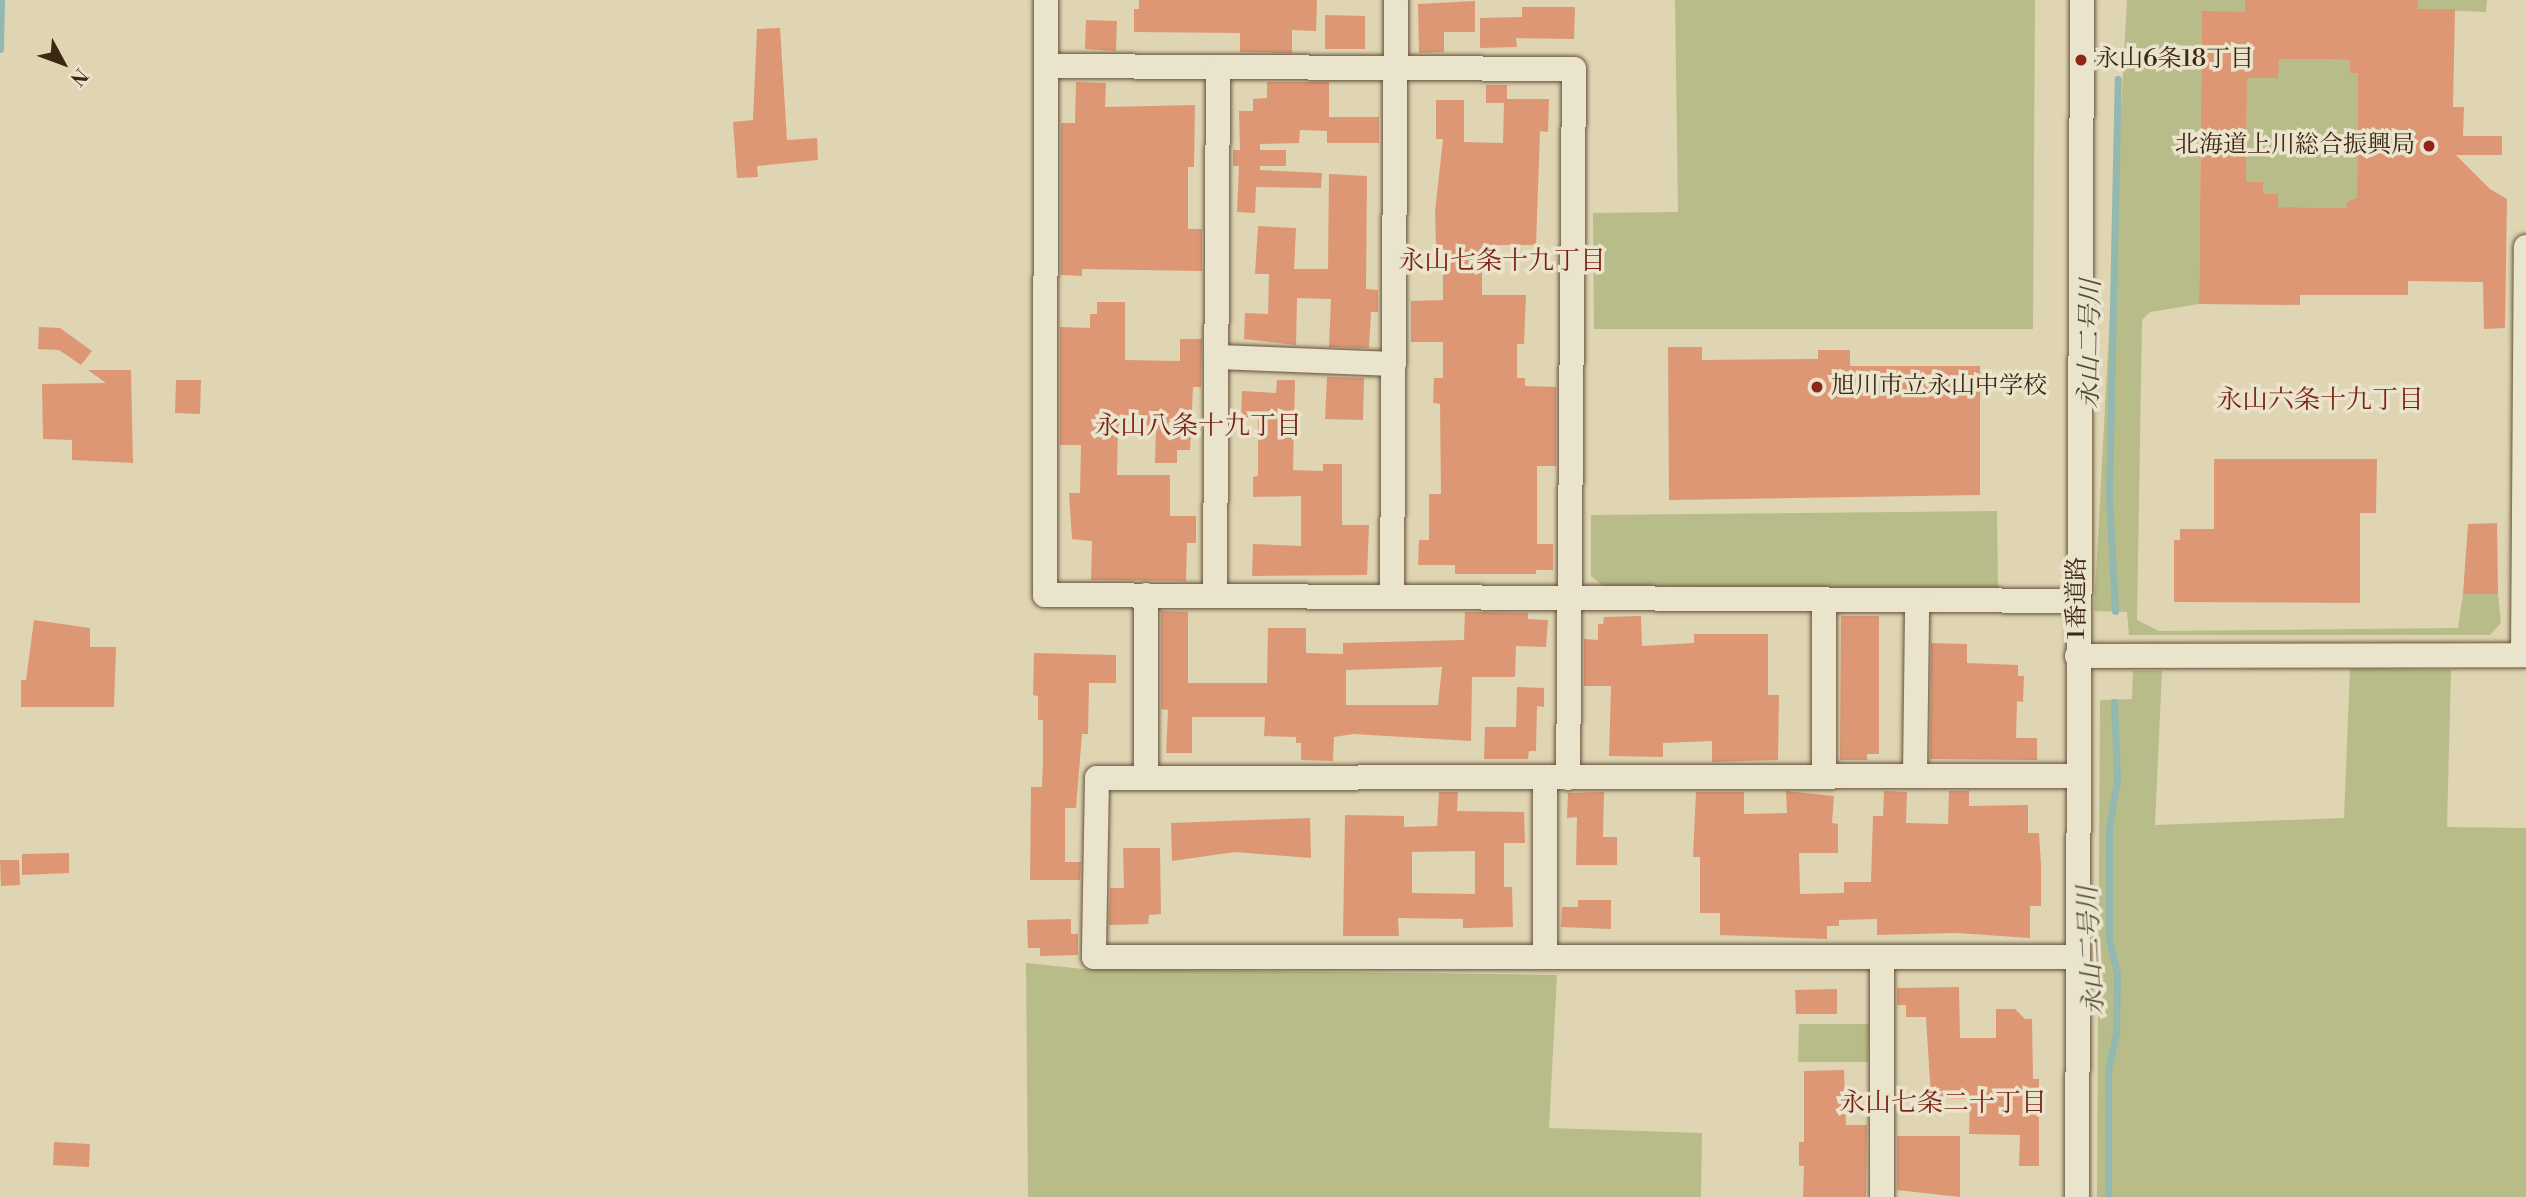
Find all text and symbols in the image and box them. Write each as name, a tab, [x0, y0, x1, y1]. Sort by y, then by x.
north arrow	[28, 28, 98, 98]
place label: 永山6条18丁目	[2095, 46, 2254, 74]
marker: 永山6条18丁目	[2073, 52, 2089, 68]
text: N	[65, 63, 93, 90]
place label: 北海道上川総合振興局	[2175, 132, 2415, 160]
marker: 北海道上川総合振興局	[2421, 138, 2437, 154]
district label: 永山七条十九丁目	[1398, 246, 1606, 278]
water label: 永山二号川	[2074, 279, 2108, 409]
place label: 旭川市立永山中学校	[1831, 373, 2047, 401]
marker: 旭川市立永山中学校	[1809, 379, 1825, 395]
district label: 永山六条十九丁目	[2216, 385, 2424, 417]
district label: 永山八条十九丁目	[1094, 411, 1302, 443]
street label: 1番道路	[2064, 557, 2092, 639]
water label: 永山二号川	[2073, 885, 2111, 1017]
district label: 永山七条二十丁目	[1839, 1088, 2047, 1120]

